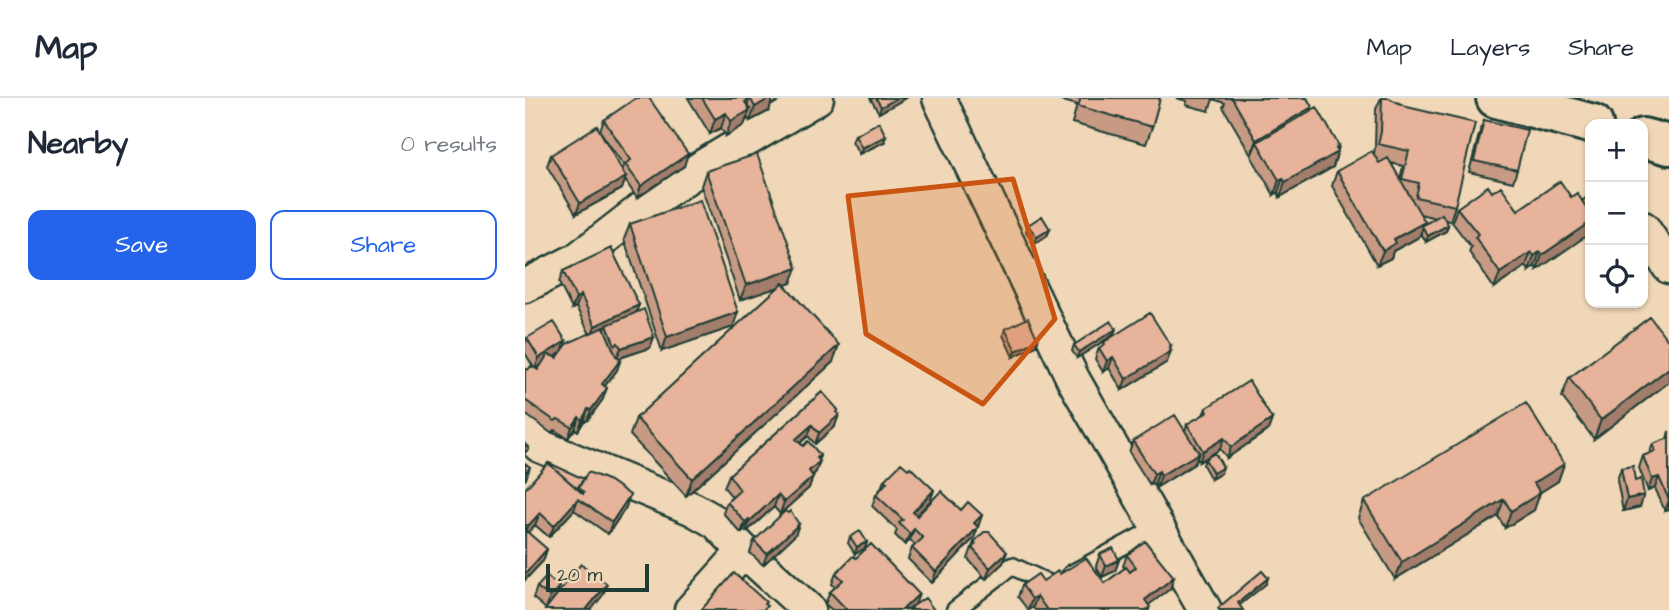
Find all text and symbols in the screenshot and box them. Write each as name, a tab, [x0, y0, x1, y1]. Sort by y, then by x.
text: Map	[35, 25, 97, 71]
text: Map	[1367, 31, 1412, 65]
text: Layers	[1450, 31, 1530, 65]
text: Share	[1568, 31, 1634, 65]
map controls	[1585, 119, 1648, 308]
button: +	[1585, 119, 1648, 182]
text: Nearby	[28, 123, 128, 165]
text: 0 results	[400, 128, 497, 160]
button: −	[1585, 182, 1648, 245]
button: Save	[28, 210, 256, 280]
button: Share	[270, 210, 497, 280]
button: locate	[1585, 245, 1648, 308]
scale bar	[546, 561, 649, 593]
text: 20 m	[557, 562, 602, 589]

